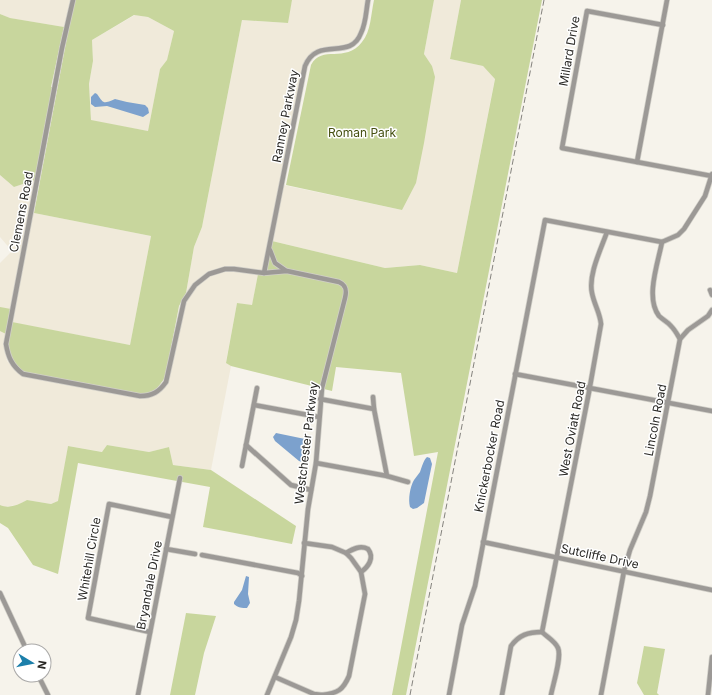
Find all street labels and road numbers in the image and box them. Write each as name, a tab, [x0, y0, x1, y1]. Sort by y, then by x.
street label: Millard Drive	[555, 15, 583, 87]
street label: Ranney Parkway	[269, 68, 301, 164]
street label: Clemens Road	[6, 170, 36, 254]
street label: West Oviatt Road	[555, 380, 589, 478]
street label: Westchester Parkway	[291, 381, 321, 505]
street label: Lincoln Road	[641, 383, 669, 457]
street label: Knickerbocker Road	[471, 398, 507, 514]
street label: Whitehill Circle	[74, 516, 104, 602]
street label: Bryandale Drive	[133, 539, 165, 631]
street label: Sutcliffe Drive	[560, 540, 640, 572]

